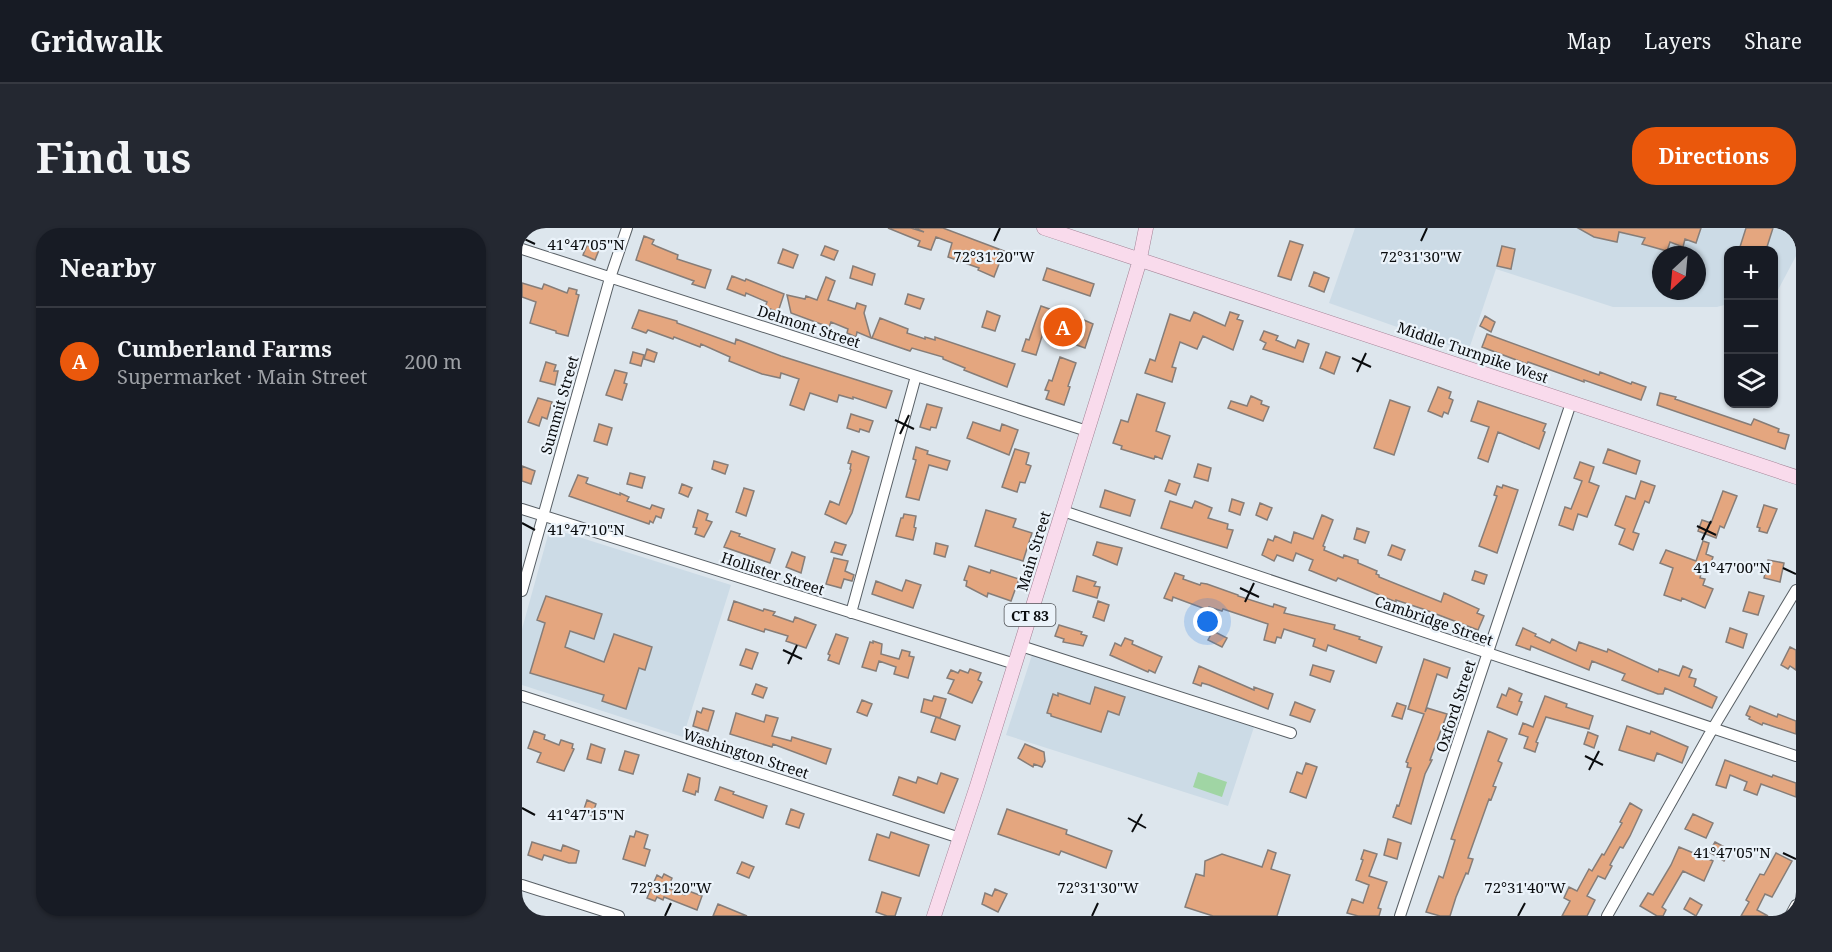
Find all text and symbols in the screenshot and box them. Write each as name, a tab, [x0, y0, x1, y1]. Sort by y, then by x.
text: Gridwalk	[30, 22, 163, 60]
text: Map	[1567, 27, 1611, 55]
text: Layers	[1644, 27, 1711, 55]
text: Share	[1744, 27, 1802, 55]
button: Directions	[1632, 127, 1796, 185]
text: Find us	[36, 128, 191, 185]
text: 41°47'05"N	[547, 234, 625, 254]
text: 72°31'20"W	[953, 246, 1035, 266]
text: 72°31'30"W	[1380, 246, 1462, 266]
north arrow	[1652, 246, 1706, 300]
map controls	[1724, 246, 1778, 408]
button: +	[1724, 246, 1778, 300]
text: Nearby	[60, 249, 156, 285]
street label: Delmont Street	[755, 300, 863, 352]
button: −	[1724, 300, 1778, 354]
pin: A	[1044, 304, 1082, 350]
street label: Middle Turnpike West	[1395, 317, 1551, 387]
text: Cumberland Farms	[117, 333, 332, 363]
text: A	[72, 348, 87, 375]
text: 200 m	[404, 348, 462, 375]
street label: Summit Street	[535, 353, 583, 457]
button: layers	[1724, 354, 1778, 408]
text: Supermarket · Main Street	[117, 363, 367, 390]
street label: Main Street	[1011, 509, 1055, 593]
text: 41°47'10"N	[547, 519, 625, 539]
street label: Hollister Street	[719, 547, 827, 599]
text: 41°47'00"N	[1693, 557, 1771, 577]
street label: Cambridge Street	[1372, 590, 1496, 650]
road number: CT 83	[1004, 604, 1056, 626]
your location	[1193, 607, 1222, 636]
street label: Oxford Street	[1431, 657, 1479, 755]
street label: Washington Street	[680, 723, 812, 783]
text: 41°47'15"N	[547, 804, 625, 824]
text: 41°47'05"N	[1693, 842, 1771, 862]
text: 72°31'20"W	[630, 877, 712, 897]
text: 72°31'30"W	[1057, 877, 1139, 897]
text: 72°31'40"W	[1484, 877, 1566, 897]

